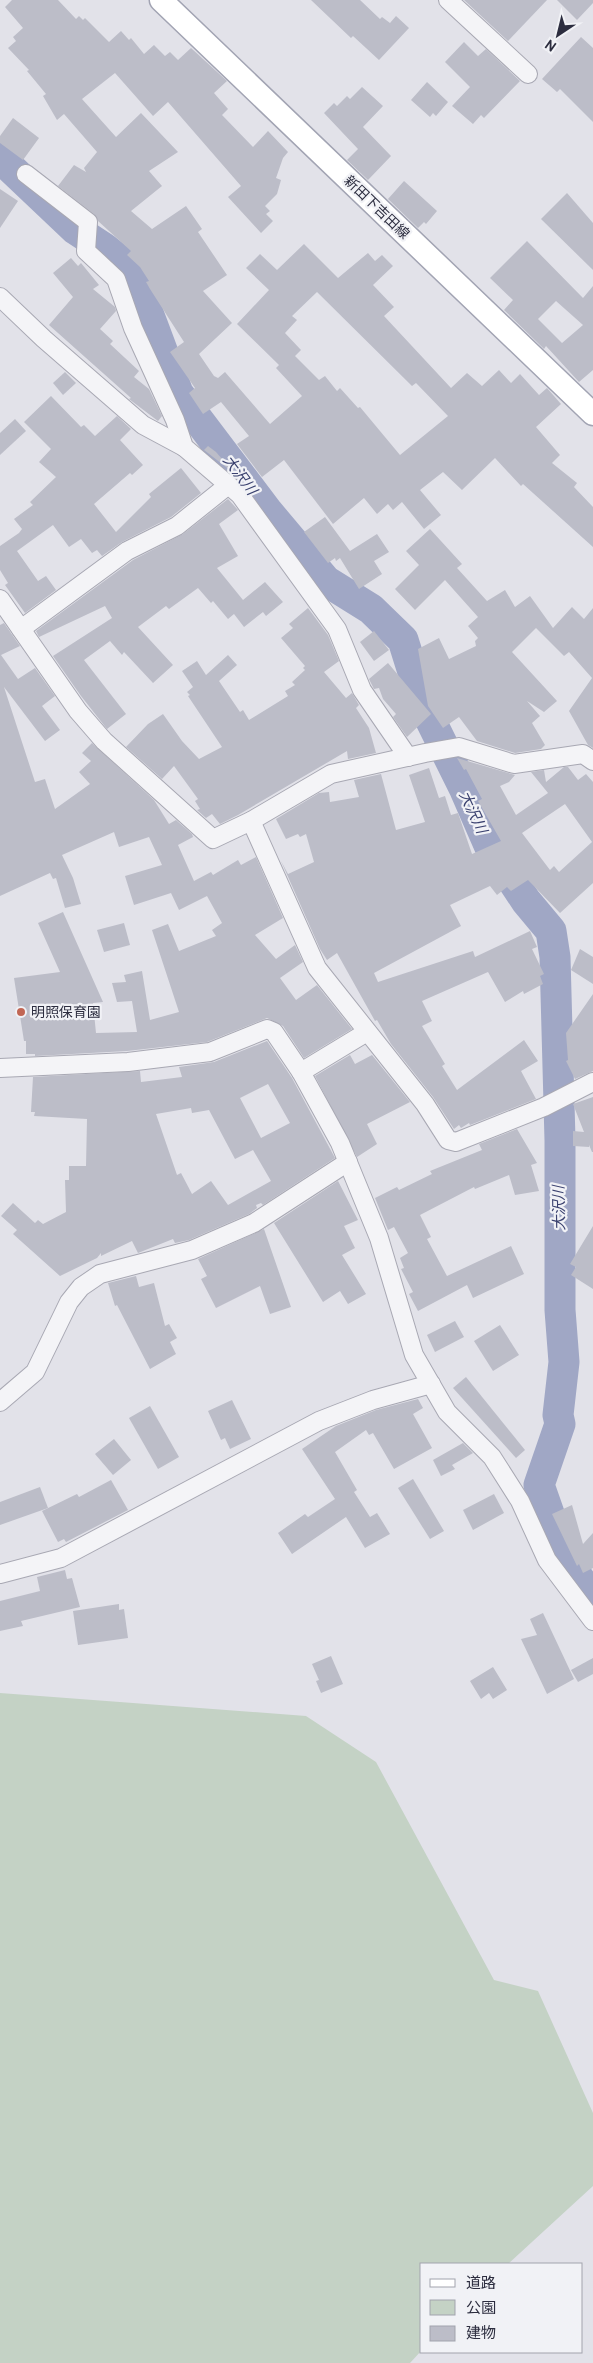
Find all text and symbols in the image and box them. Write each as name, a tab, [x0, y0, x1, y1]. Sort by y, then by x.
north arrow	[533, 10, 583, 60]
text: N	[542, 35, 560, 54]
street label: 新田下吉田線	[340, 173, 412, 243]
water label: 大沢川	[218, 452, 261, 501]
water label: 大沢川	[454, 788, 491, 839]
place label: 明照保育園	[31, 1005, 101, 1022]
marker: 明照保育園	[15, 1006, 27, 1018]
water label: 大沢川	[551, 1183, 570, 1231]
legend	[420, 2263, 583, 2353]
text: 道路	[466, 2275, 496, 2294]
text: 公園	[466, 2300, 496, 2319]
text: 建物	[466, 2325, 496, 2344]

